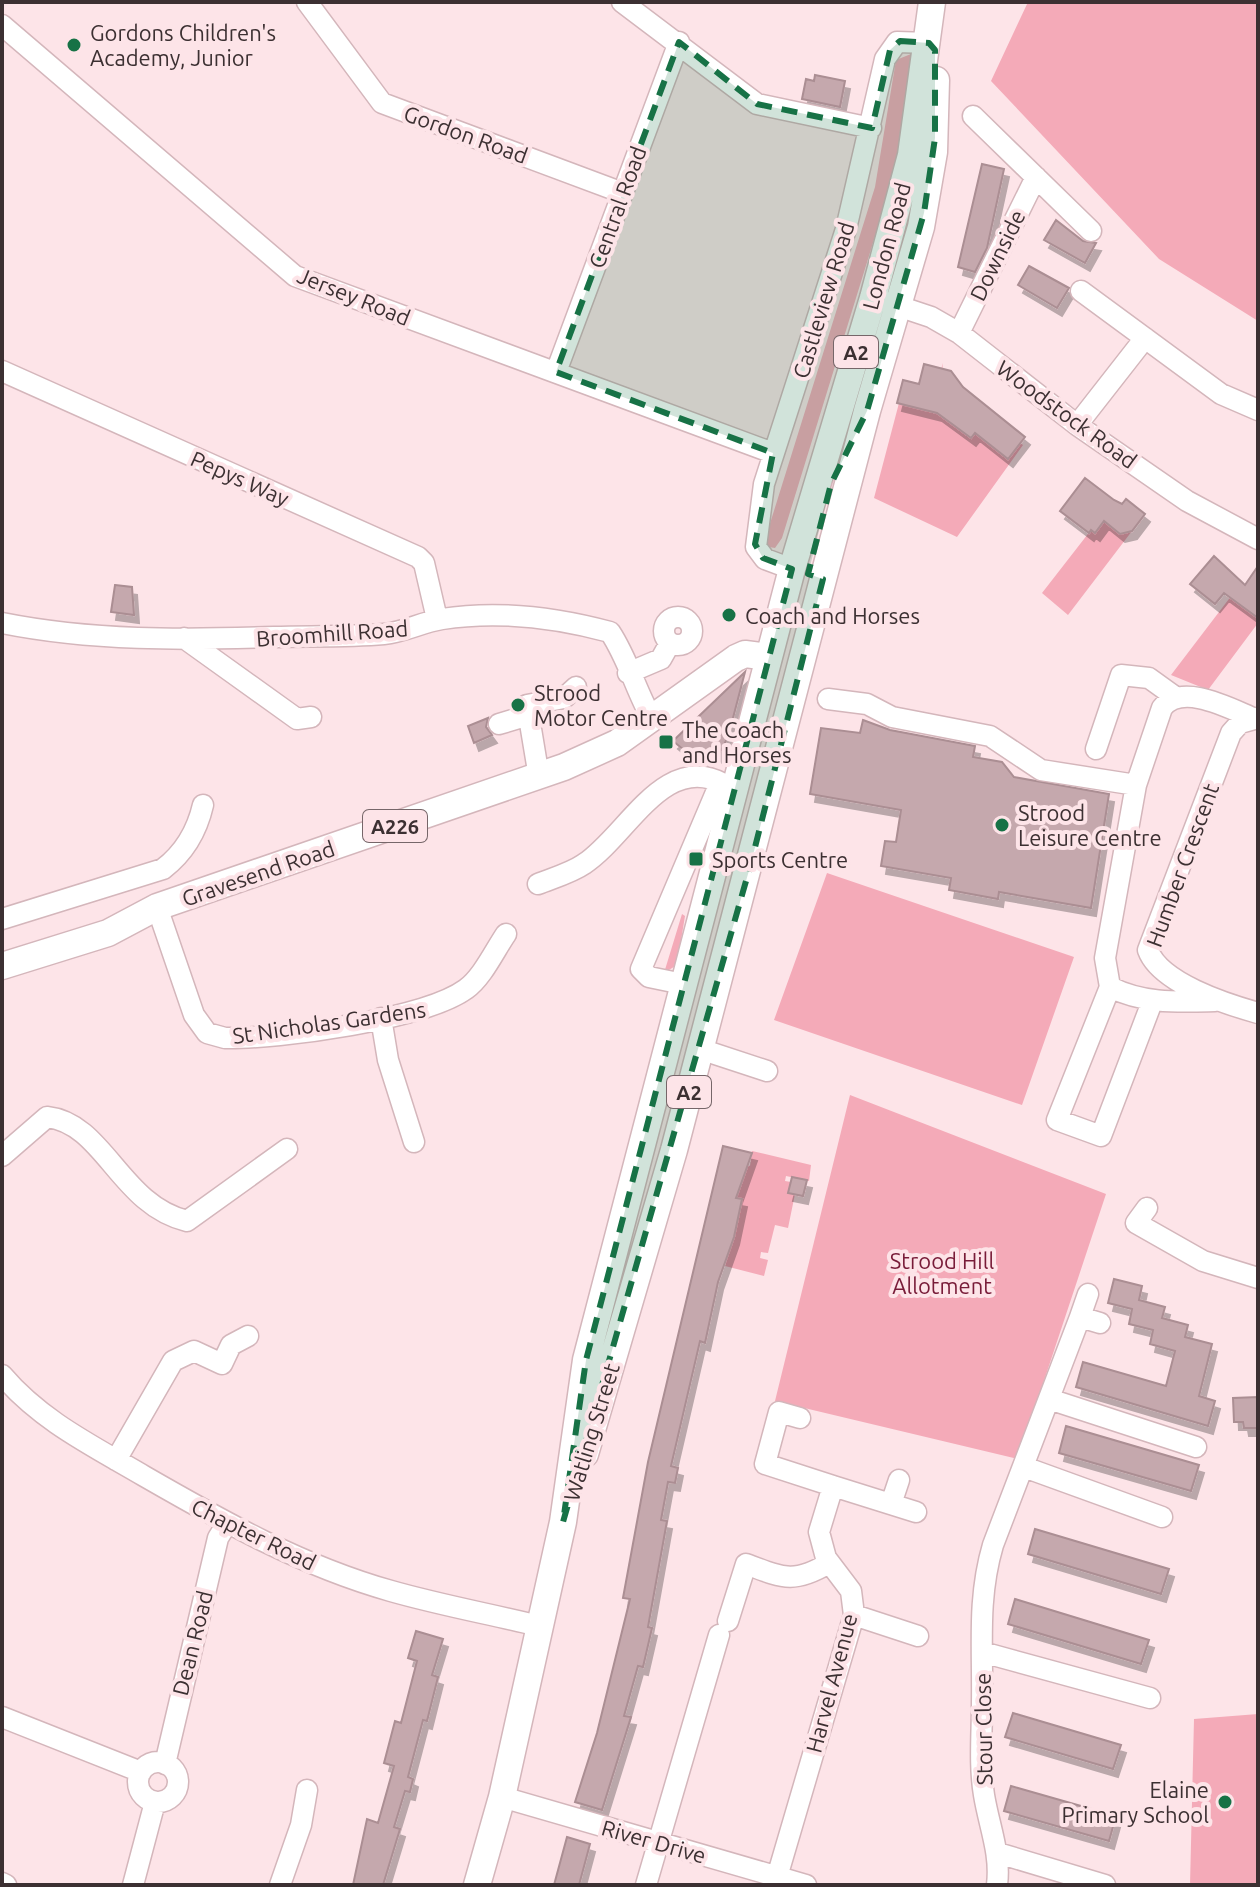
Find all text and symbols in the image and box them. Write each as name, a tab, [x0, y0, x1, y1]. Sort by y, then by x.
place label: Gordons Children's Academy, Junior	[90, 20, 276, 70]
marker: Gordons Children's Academy, Junior	[65, 36, 83, 54]
street label: Gordon Road	[401, 100, 531, 168]
street label: Central Road	[583, 143, 651, 271]
street label: London Road	[857, 180, 915, 312]
street label: Downside	[964, 206, 1030, 304]
street label: Castleview Road	[787, 219, 859, 381]
street label: Jersey Road	[294, 262, 414, 330]
road number: A2	[834, 336, 878, 368]
street label: Woodstock Road	[992, 355, 1142, 473]
street label: Pepys Way	[187, 445, 293, 511]
place label: Coach and Horses	[745, 603, 920, 628]
marker: Coach and Horses	[720, 606, 738, 624]
street label: Broomhill Road	[255, 615, 409, 651]
place label: Strood Motor Centre	[534, 680, 668, 730]
marker: Strood Motor Centre	[509, 696, 527, 714]
place label: The Coach and Horses	[682, 717, 792, 767]
marker: The Coach and Horses	[657, 733, 675, 751]
street label: Humber Crescent	[1141, 779, 1223, 950]
place label: Strood Leisure Centre	[1018, 800, 1162, 850]
road number: A226	[363, 810, 427, 842]
marker: Strood Leisure Centre	[993, 816, 1011, 834]
street label: Gravesend Road	[178, 835, 338, 911]
place label: Sports Centre	[712, 847, 848, 872]
marker: Sports Centre	[687, 850, 705, 868]
street label: St Nicholas Gardens	[231, 996, 427, 1048]
road number: A2	[667, 1076, 711, 1108]
park label: Strood Hill Allotment	[890, 1248, 994, 1298]
street label: Watling Street	[558, 1360, 624, 1504]
street label: Chapter Road	[188, 1493, 320, 1575]
street label: Dean Road	[167, 1588, 217, 1698]
street label: Harvel Avenue	[800, 1611, 862, 1755]
street label: Stour Close	[970, 1672, 996, 1786]
place label: Elaine Primary School	[1062, 1777, 1209, 1827]
marker: Elaine Primary School	[1216, 1793, 1234, 1811]
street label: River Drive	[599, 1814, 709, 1868]

